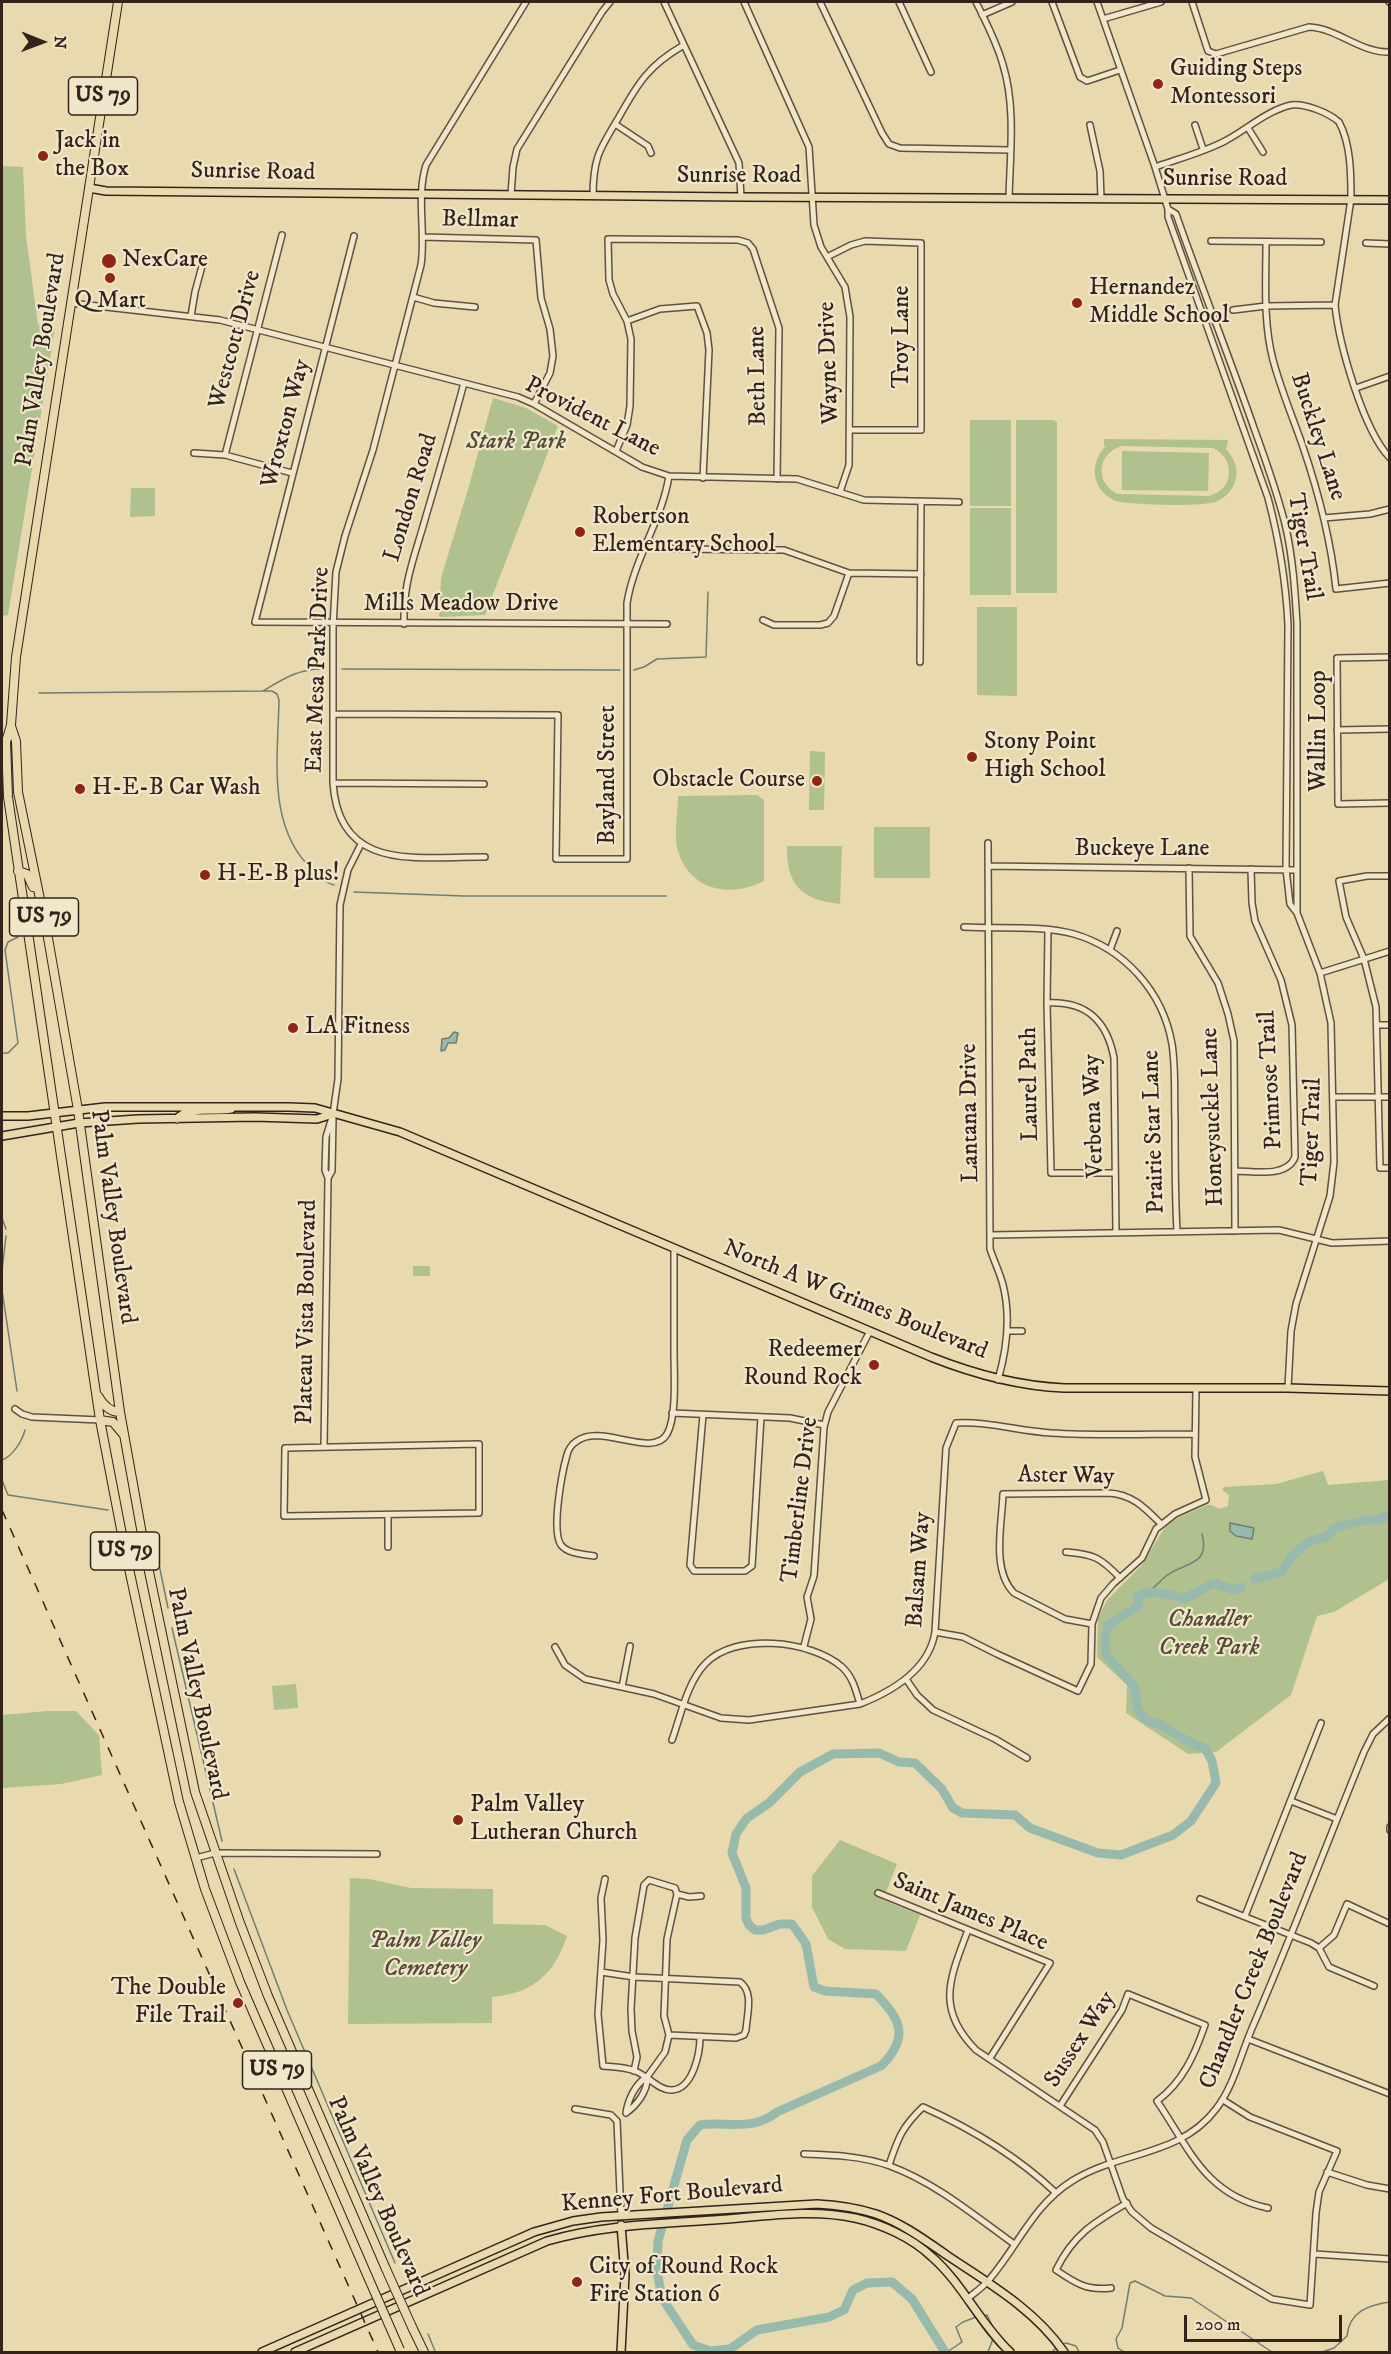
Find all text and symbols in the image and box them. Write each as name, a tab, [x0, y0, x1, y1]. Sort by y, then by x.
north arrow	[12, 12, 72, 72]
text: N	[50, 36, 70, 49]
place label: Guiding Steps Montessori	[1170, 56, 1302, 112]
road number: US 79	[68, 77, 138, 115]
marker: Guiding Steps Montessori	[1151, 77, 1165, 91]
place label: Jack in the Box	[55, 128, 129, 184]
marker: Jack in the Box	[36, 149, 50, 163]
street label: Sunrise Road	[190, 158, 316, 188]
street label: Sunrise Road	[677, 163, 801, 191]
street label: Sunrise Road	[1163, 166, 1287, 194]
street label: Bellmar	[441, 206, 519, 236]
place label: NexCare	[122, 247, 208, 275]
street label: Palm Valley Boulevard	[11, 251, 73, 469]
marker: NexCare	[100, 252, 118, 270]
street label: Westcott Drive	[204, 267, 268, 413]
marker: Q Mart	[103, 271, 117, 285]
place label: Hernandez Middle School	[1089, 275, 1229, 331]
street label: Troy Lane	[889, 286, 917, 388]
place label: Q Mart	[74, 288, 146, 316]
marker: Hernandez Middle School	[1070, 296, 1084, 310]
street label: Wayne Drive	[813, 301, 847, 425]
street label: Beth Lane	[744, 326, 774, 426]
street label: Wroxton Way	[256, 356, 318, 492]
street label: Buckley Lane	[1283, 370, 1351, 504]
street label: Provident Lane	[519, 371, 665, 465]
park label: Stark Park	[466, 429, 566, 457]
street label: London Road	[379, 430, 445, 566]
street label: Tiger Trail	[1279, 491, 1327, 603]
place label: Robertson Elementary School	[592, 504, 776, 560]
marker: Robertson Elementary School	[573, 525, 587, 539]
street label: East Mesa Park Drive	[301, 566, 337, 774]
street label: Mills Meadow Drive	[364, 591, 558, 619]
street label: Wallin Loop	[1306, 670, 1334, 792]
street label: Bayland Street	[595, 705, 623, 845]
place label: Stony Point High School	[984, 729, 1106, 785]
marker: Stony Point High School	[965, 750, 979, 764]
place label: Obstacle Course	[652, 767, 805, 795]
marker: Obstacle Course	[810, 774, 824, 788]
place label: H-E-B Car Wash	[92, 775, 261, 803]
marker: H-E-B Car Wash	[73, 782, 87, 796]
street label: Buckeye Lane	[1074, 836, 1210, 864]
place label: H-E-B plus!	[217, 861, 340, 889]
marker: H-E-B plus!	[198, 868, 212, 882]
road number: US 79	[9, 898, 78, 936]
street label: Primrose Trail	[1254, 1010, 1290, 1150]
place label: LA Fitness	[305, 1014, 410, 1042]
marker: LA Fitness	[286, 1021, 300, 1035]
street label: Laurel Path	[1016, 1026, 1046, 1142]
street label: Honeysuckle Lane	[1196, 1027, 1232, 1207]
street label: Lantana Drive	[955, 1043, 987, 1183]
street label: Prairie Star Lane	[1138, 1050, 1172, 1214]
street label: Verbena Way	[1078, 1054, 1112, 1178]
street label: Tiger Trail	[1297, 1077, 1329, 1187]
street label: Palm Valley Boulevard	[83, 1108, 141, 1326]
street label: Plateau Vista Boulevard	[292, 1199, 324, 1425]
street label: North A W Grimes Boulevard	[719, 1235, 991, 1367]
place label: Redeemer Round Rock	[744, 1337, 862, 1393]
marker: Redeemer Round Rock	[867, 1358, 881, 1372]
street label: Timberline Drive	[777, 1416, 825, 1584]
street label: Aster Way	[1017, 1462, 1115, 1492]
street label: Balsam Way	[902, 1511, 938, 1629]
road number: US 79	[90, 1532, 160, 1570]
street label: Palm Valley Boulevard	[159, 1585, 233, 1803]
park label: Chandler Creek Park	[1159, 1607, 1259, 1663]
place label: Palm Valley Lutheran Church	[470, 1792, 638, 1848]
marker: Palm Valley Lutheran Church	[451, 1813, 465, 1827]
street label: Chandler Creek Boulevard	[1194, 1848, 1316, 2094]
street label: Saint James Place	[888, 1867, 1052, 1959]
park label: Palm Valley Cemetery	[369, 1928, 481, 1984]
place label: The Double File Trail	[111, 1975, 226, 2031]
street label: Sussex Way	[1039, 1986, 1123, 2094]
marker: The Double File Trail	[231, 1996, 245, 2010]
road number: US 79	[242, 2051, 312, 2089]
street label: Palm Valley Boulevard	[320, 2092, 434, 2302]
street label: Kenney Fort Boulevard	[560, 2172, 784, 2220]
place label: City of Round Rock Fire Station 6	[589, 2254, 778, 2310]
marker: City of Round Rock Fire Station 6	[570, 2275, 584, 2289]
scale bar	[1187, 2303, 1344, 2341]
text: 200 m	[1195, 2314, 1241, 2336]

